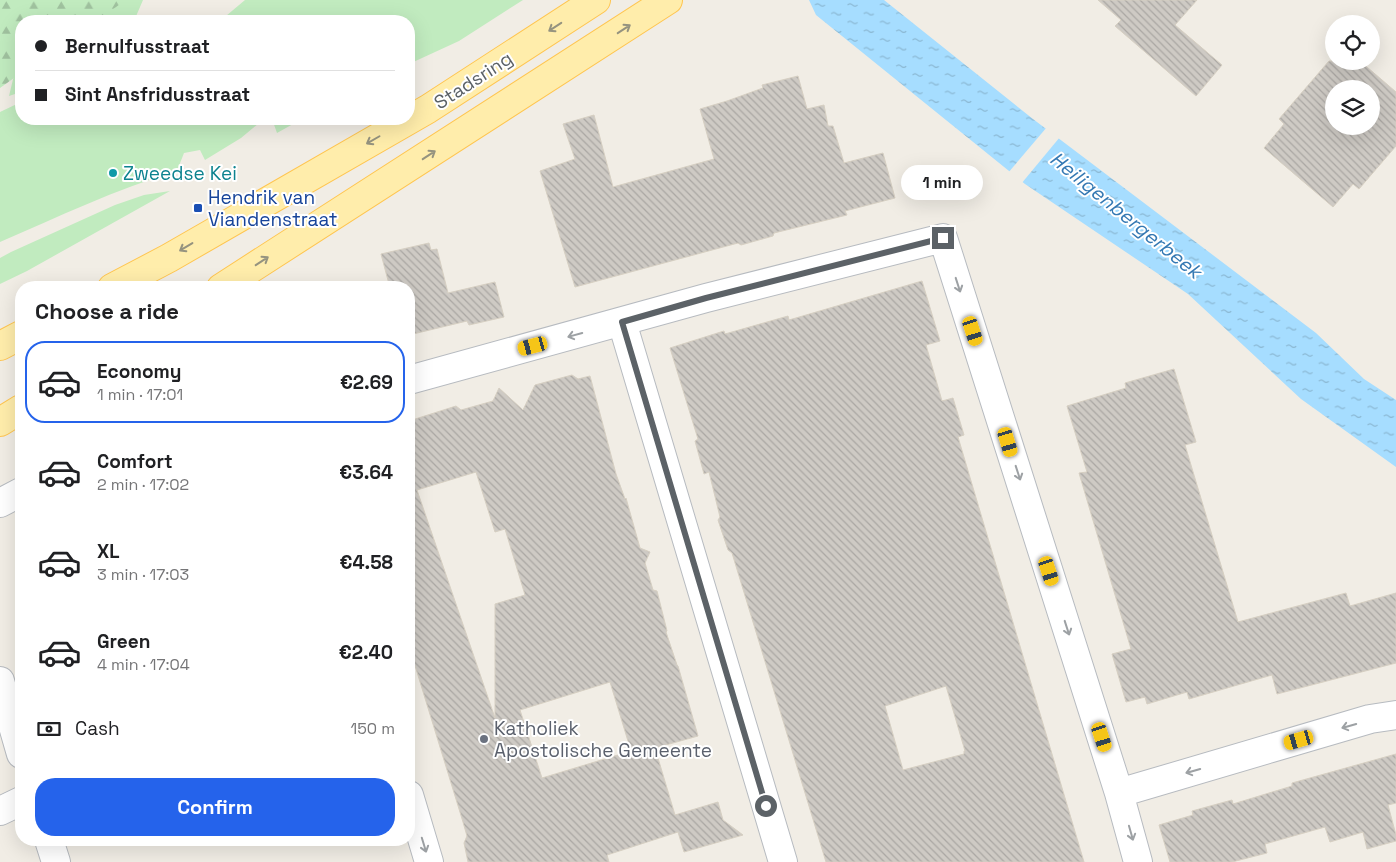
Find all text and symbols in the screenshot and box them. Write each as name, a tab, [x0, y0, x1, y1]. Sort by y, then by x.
map controls	[1325, 15, 1380, 135]
button: locate	[1325, 15, 1380, 70]
one-way arrow	[549, 22, 563, 32]
one-way arrow	[617, 24, 631, 34]
text: Bernulfusstraat	[65, 34, 210, 59]
street label: Stadsring	[429, 46, 517, 115]
button: layers	[1325, 80, 1380, 135]
text: Sint Ansfridusstraat	[65, 82, 250, 107]
one-way arrow	[365, 135, 380, 145]
water label: Heiligenbergerbeek	[1045, 146, 1209, 286]
one-way arrow	[421, 150, 435, 160]
place label: Zweedse Kei	[123, 161, 237, 186]
callout: 1 min	[902, 166, 984, 200]
marker: Zweedse Kei	[107, 167, 119, 179]
text: 1 min	[922, 172, 962, 193]
place label: Hendrik van Viandenstraat	[208, 185, 337, 232]
marker: Hendrik van Viandenstraat	[192, 202, 204, 214]
route end	[932, 227, 954, 249]
one-way arrow	[180, 243, 194, 253]
one-way arrow	[255, 256, 269, 266]
one-way arrow	[954, 277, 963, 292]
text: Choose a ride	[35, 297, 179, 325]
car	[961, 314, 984, 348]
one-way arrow	[567, 331, 583, 340]
car	[516, 335, 549, 357]
text: Economy	[97, 359, 181, 384]
icon: car	[37, 360, 82, 405]
text: €2.69	[340, 370, 393, 395]
text: 1 min · 17:01	[97, 384, 183, 405]
car	[996, 425, 1019, 459]
text: Comfort	[97, 449, 173, 474]
icon: car	[37, 450, 82, 495]
text: €3.64	[339, 460, 393, 485]
one-way arrow	[1013, 465, 1023, 481]
text: 2 min · 17:02	[97, 474, 189, 495]
text: XL	[97, 539, 120, 564]
icon: car	[37, 540, 82, 585]
text: €4.58	[340, 550, 393, 575]
car	[1037, 554, 1060, 588]
text: 3 min · 17:03	[97, 564, 189, 585]
one-way arrow	[1063, 620, 1072, 635]
text: Green	[97, 629, 150, 654]
icon: car	[37, 630, 82, 675]
text: €2.40	[339, 640, 393, 665]
text: 4 min · 17:04	[97, 654, 190, 675]
icon: cash	[35, 715, 63, 743]
text: Cash	[75, 716, 120, 741]
place label: Katholiek Apostolische Gemeente	[494, 716, 712, 763]
text: 150 m	[351, 718, 395, 739]
car	[1090, 720, 1113, 754]
one-way arrow	[1341, 721, 1357, 731]
car	[1282, 729, 1315, 751]
marker: Katholiek Apostolische Gemeente	[478, 733, 490, 745]
one-way arrow	[1185, 767, 1201, 777]
button: Confirm	[35, 778, 395, 836]
route start	[755, 795, 777, 817]
one-way arrow	[1126, 825, 1136, 841]
one-way arrow	[420, 837, 429, 853]

